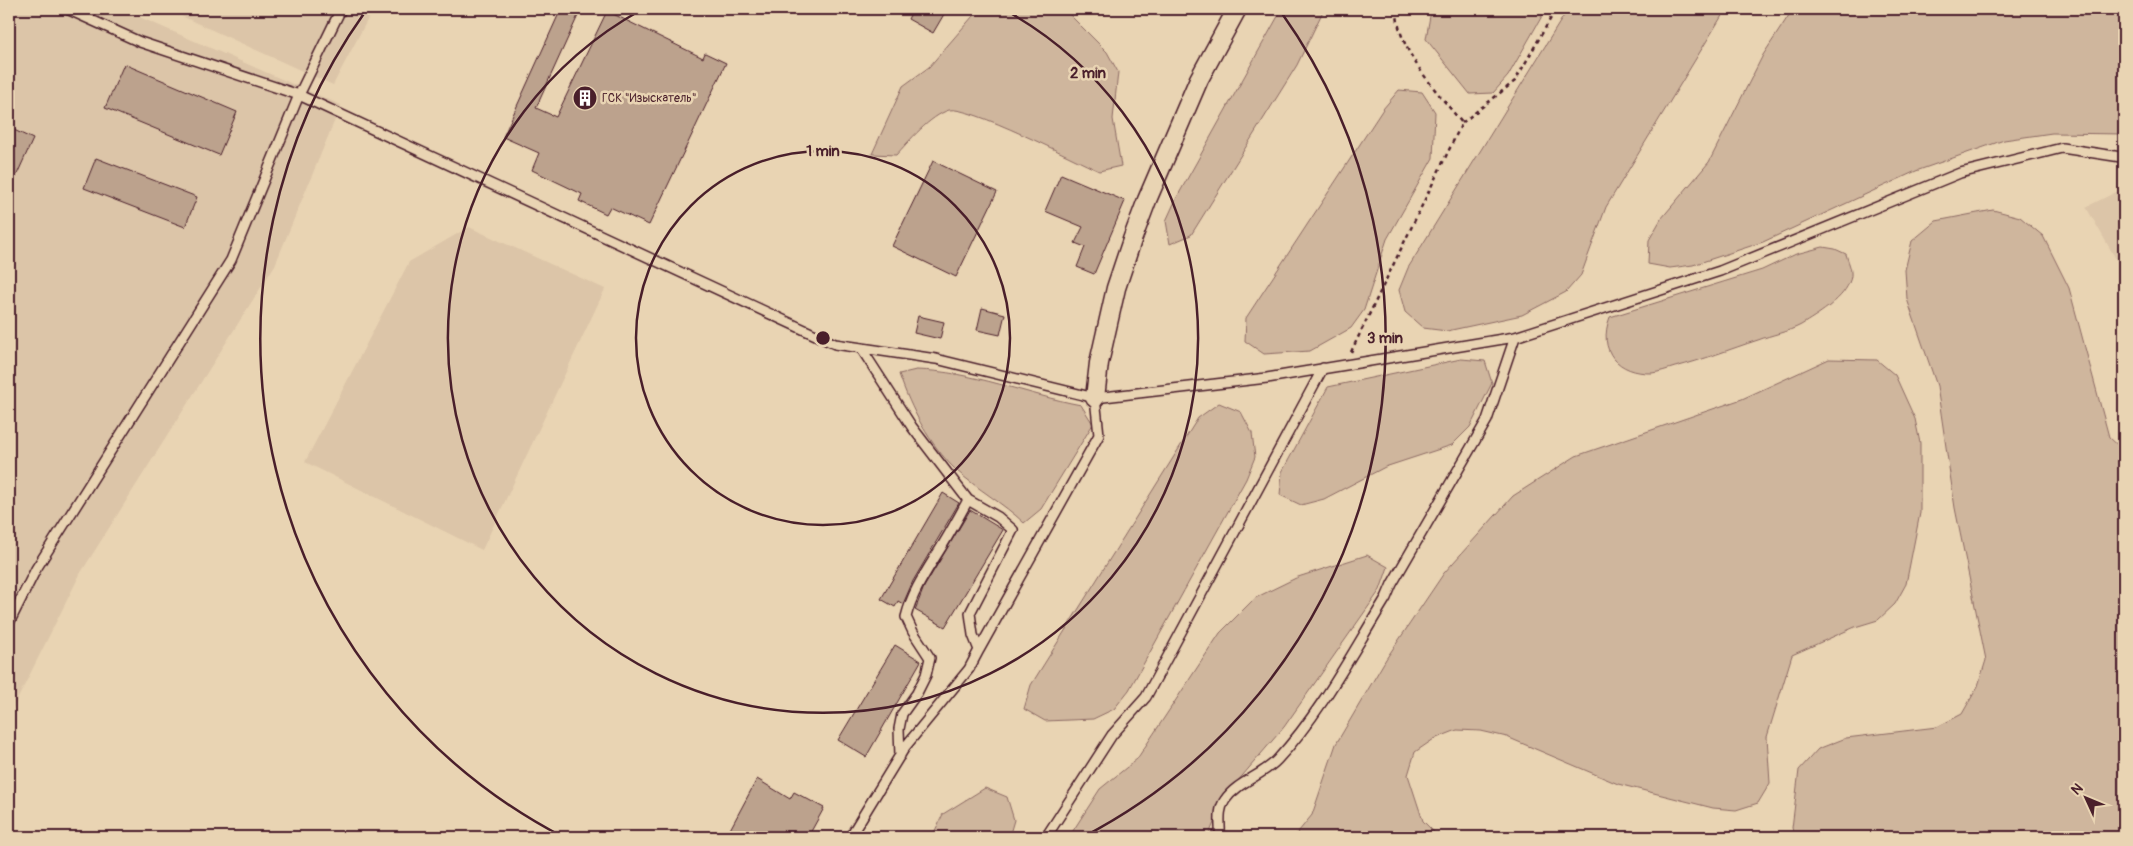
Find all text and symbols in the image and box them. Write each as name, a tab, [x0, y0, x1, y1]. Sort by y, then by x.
text: 2 min	[1070, 64, 1106, 83]
building icon: ГСК "Изыскатель"	[572, 85, 598, 111]
place label: ГСК "Изыскатель"	[602, 91, 697, 106]
text: 1 min	[806, 142, 840, 161]
centre of rings	[814, 329, 832, 347]
text: 3 min	[1367, 329, 1403, 348]
north arrow	[2060, 774, 2110, 824]
text: N	[2068, 780, 2086, 799]

